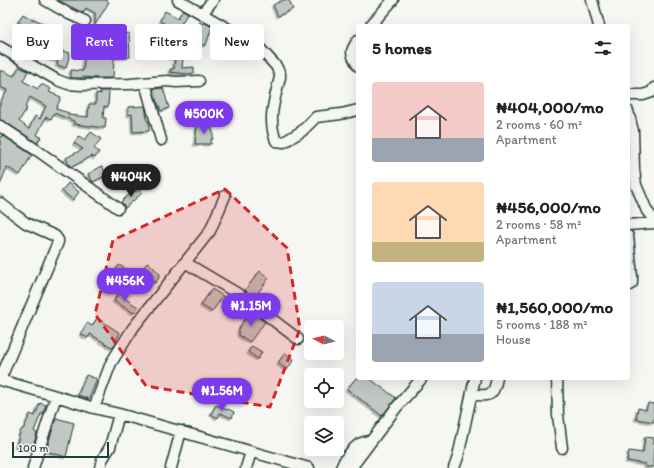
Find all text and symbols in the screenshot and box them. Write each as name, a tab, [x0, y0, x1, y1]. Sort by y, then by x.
chip: Buy	[12, 24, 63, 60]
chip: Rent	[71, 24, 127, 60]
chip: Filters	[135, 24, 202, 60]
chip: New	[210, 24, 264, 60]
icon: filters	[592, 37, 614, 59]
text: 5 homes	[372, 38, 432, 58]
text: ₦404,000/mo	[496, 97, 604, 117]
icon: home	[404, 98, 452, 146]
pin: ₦500K	[176, 101, 232, 135]
text: ₦500K	[184, 106, 224, 121]
text: 2 rooms · 60 m²	[496, 117, 582, 132]
text: Apartment	[496, 132, 557, 147]
pin: ₦404K	[103, 164, 159, 198]
text: ₦404K	[111, 169, 151, 184]
text: ₦456,000/mo	[496, 197, 601, 217]
icon: home	[404, 198, 452, 246]
text: 2 rooms · 58 m²	[496, 217, 581, 232]
text: Apartment	[496, 232, 557, 247]
pin: ₦456K	[97, 268, 153, 302]
text: ₦456K	[106, 273, 144, 288]
pin: ₦1.15M	[218, 293, 284, 327]
text: ₦1,560,000/mo	[496, 297, 613, 317]
text: ₦1.15M	[231, 298, 271, 313]
icon: home	[404, 298, 452, 346]
text: 5 rooms · 188 m²	[496, 317, 588, 332]
north arrow	[304, 320, 344, 360]
map controls	[304, 320, 344, 456]
text: House	[496, 332, 531, 347]
button: locate	[304, 368, 344, 408]
pin: ₦1.56M	[189, 378, 255, 412]
text: ₦1.56M	[201, 383, 243, 398]
button: layers	[304, 416, 344, 456]
scale bar	[12, 440, 109, 459]
text: 100 m	[18, 442, 48, 455]

